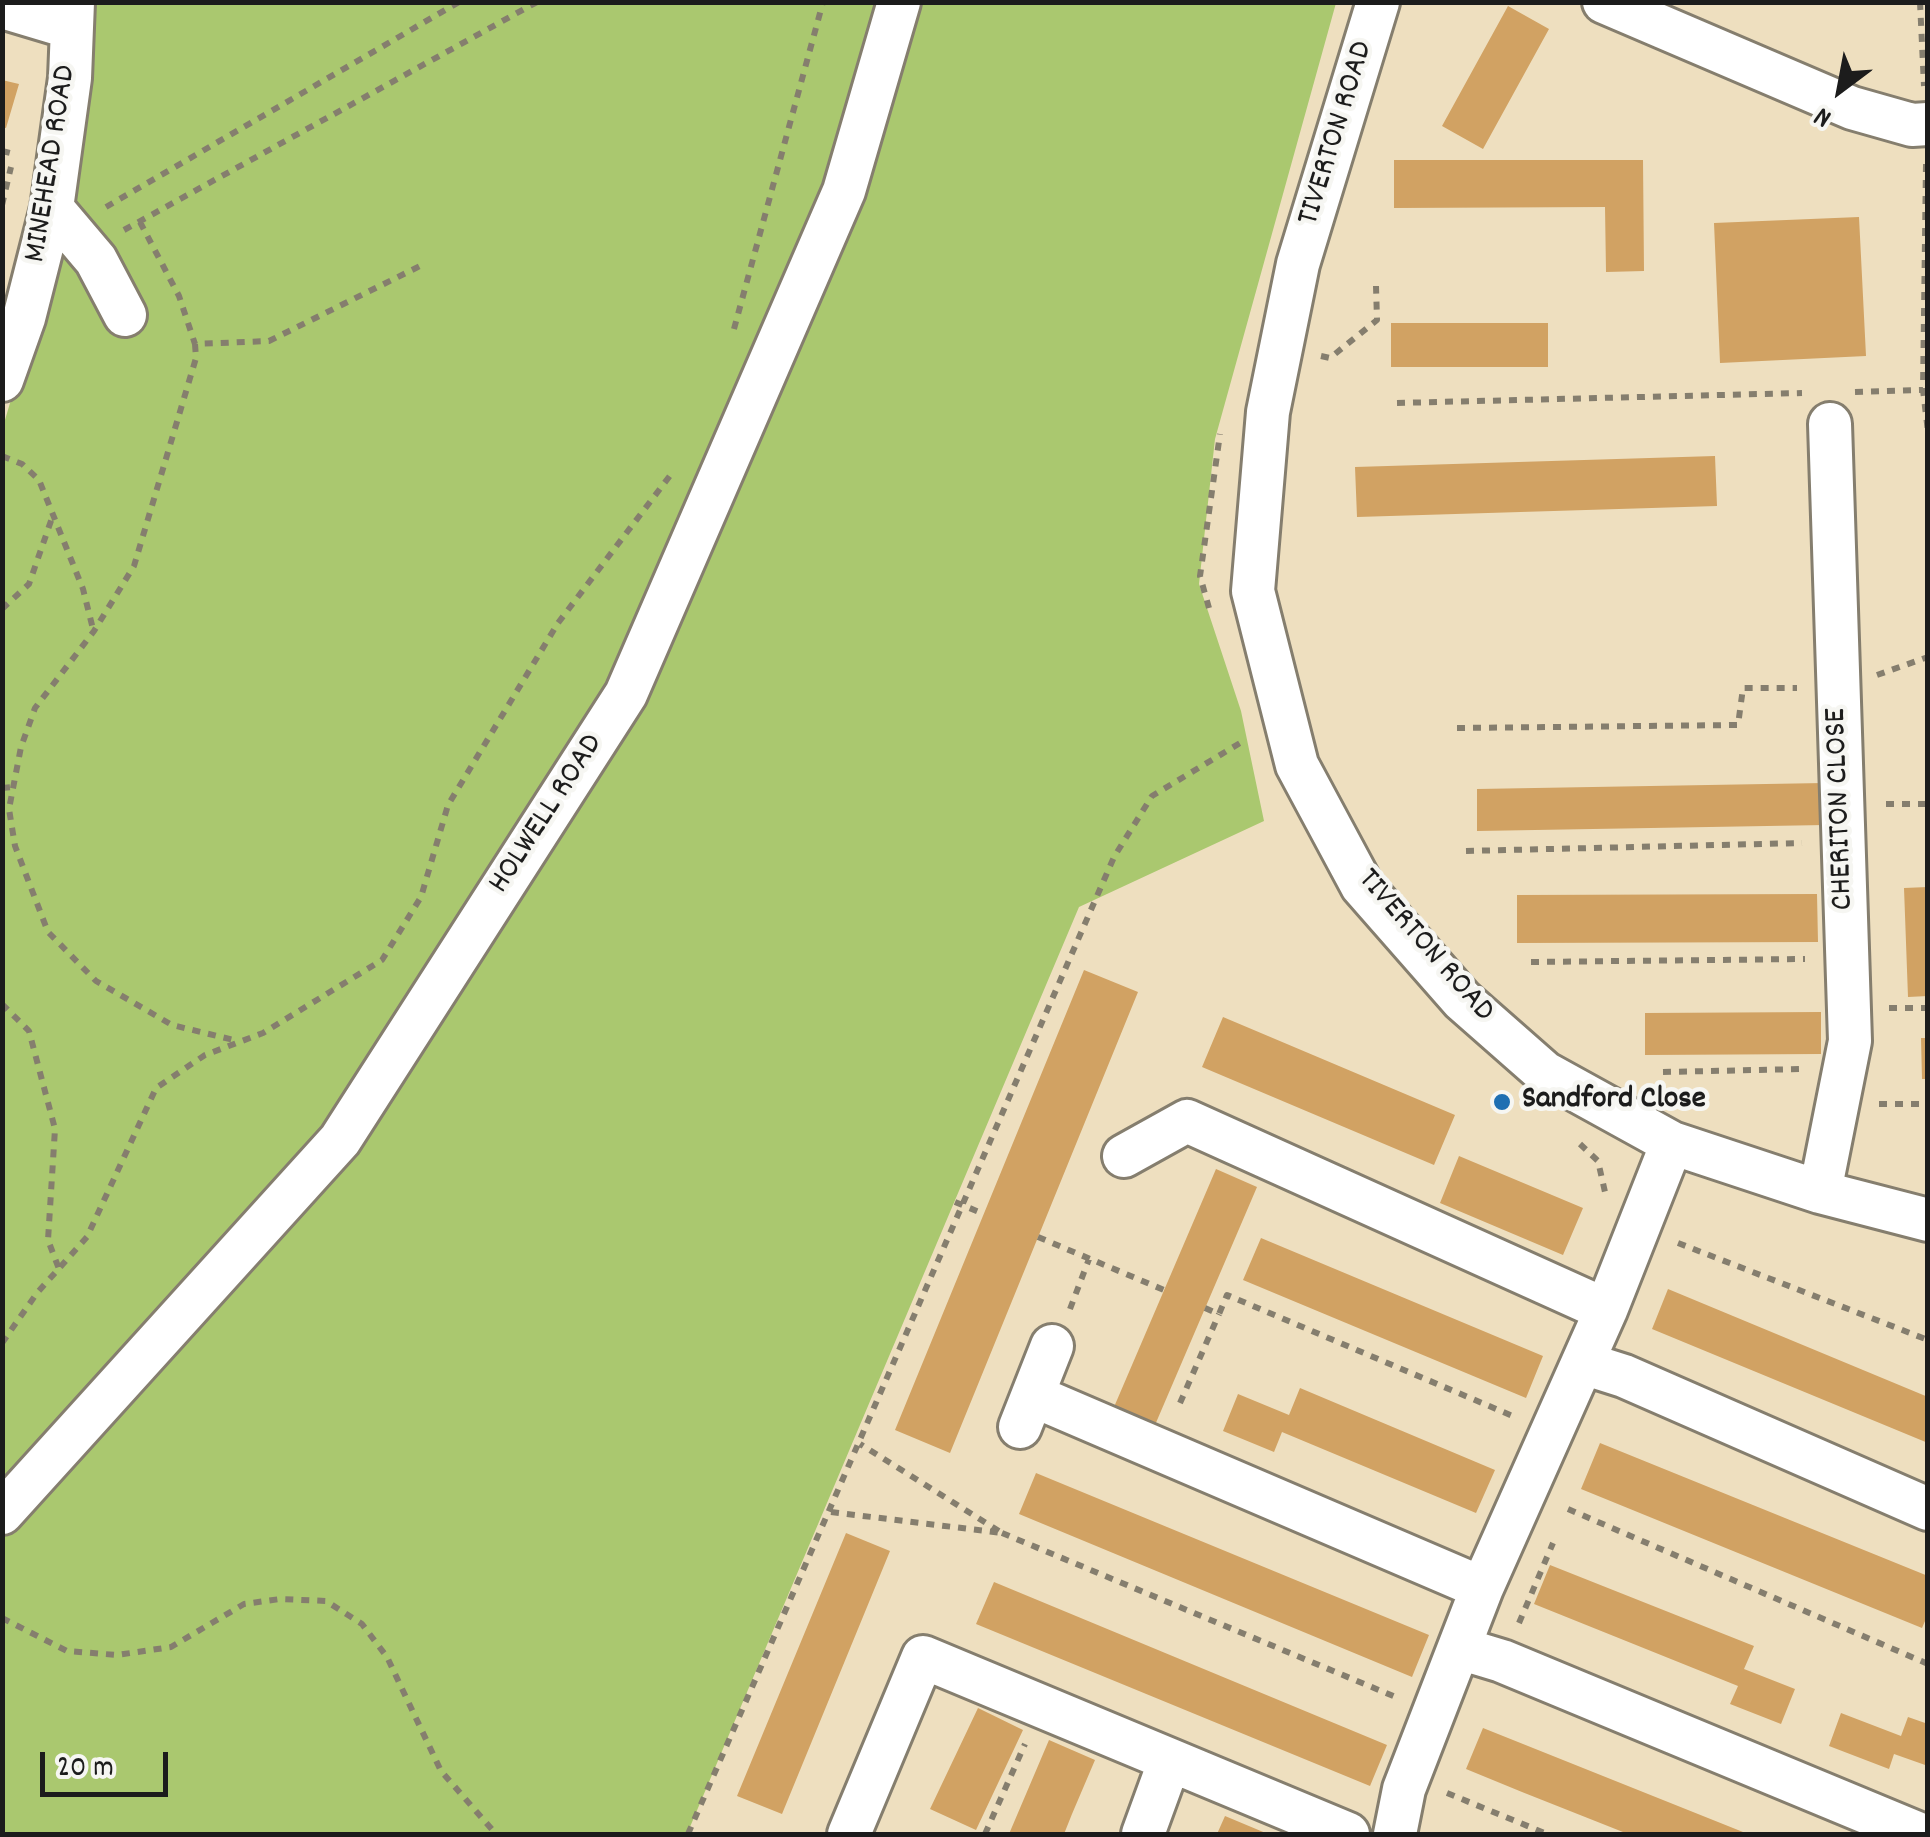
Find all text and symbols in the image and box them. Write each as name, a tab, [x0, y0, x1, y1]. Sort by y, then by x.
street label: TIVERTON ROAD	[1292, 37, 1384, 231]
north arrow	[1790, 40, 1890, 140]
street label: MINEHEAD ROAD	[18, 63, 88, 265]
text: N	[1808, 95, 1841, 136]
street label: CHERITON CLOSE	[1819, 707, 1865, 911]
street label: HOLWELL ROAD	[482, 728, 614, 902]
street label: TIVERTON ROAD	[1347, 863, 1501, 1031]
place label: Sandford Close	[1522, 1083, 1706, 1121]
marker: Sandford Close	[1491, 1091, 1513, 1113]
scale bar	[45, 1732, 172, 1794]
text: 20 m	[57, 1748, 114, 1791]

